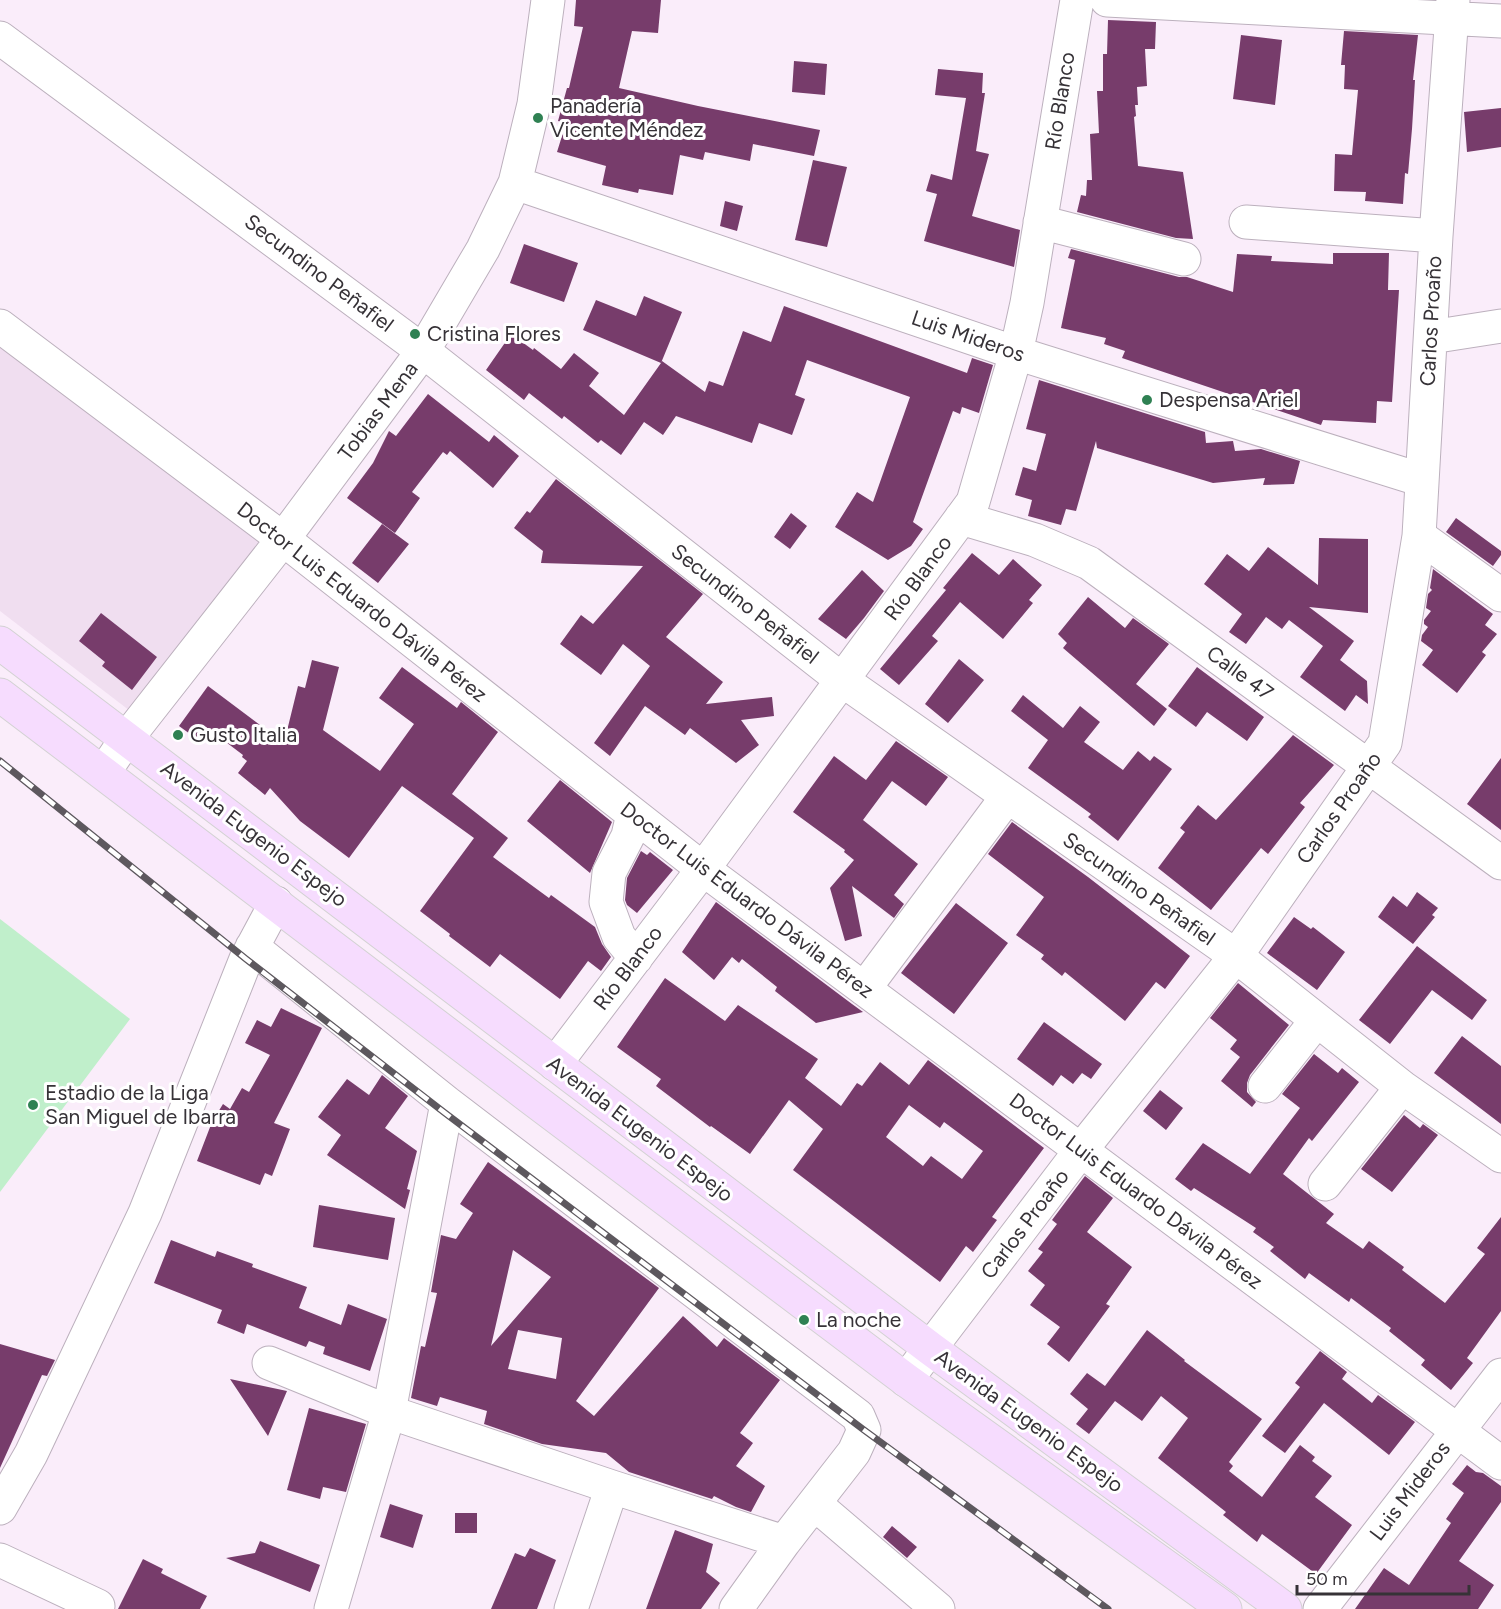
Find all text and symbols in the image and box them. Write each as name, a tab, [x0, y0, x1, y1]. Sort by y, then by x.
street label: Río Blanco	[1039, 50, 1080, 152]
place label: Panadería Vicente Méndez	[550, 93, 704, 142]
marker: Panadería Vicente Méndez	[531, 111, 545, 125]
street label: Secundino Peñafiel	[240, 208, 399, 337]
street label: Carlos Proaño	[1415, 255, 1446, 387]
street label: Luis Mideros	[908, 305, 1028, 367]
place label: Cristina Flores	[427, 321, 561, 346]
marker: Cristina Flores	[408, 327, 422, 341]
street label: Tobias Mena	[332, 356, 423, 465]
place label: Despensa Ariel	[1159, 387, 1298, 412]
marker: Despensa Ariel	[1140, 393, 1154, 407]
street label: Doctor Luis Eduardo Dávila Pérez	[232, 496, 492, 707]
street label: Río Blanco	[878, 530, 957, 625]
street label: Secundino Peñafiel	[667, 538, 824, 669]
street label: Calle 47	[1202, 640, 1278, 705]
place label: Gusto Italia	[190, 722, 297, 747]
marker: Gusto Italia	[171, 728, 185, 742]
street label: Carlos Proaño	[1291, 747, 1386, 868]
street label: Avenida Eugenio Espejo	[156, 755, 352, 912]
street label: Doctor Luis Eduardo Dávila Pérez	[616, 796, 879, 1003]
street label: Secundino Peñafiel	[1058, 827, 1220, 950]
street label: Río Blanco	[588, 921, 667, 1015]
street label: Avenida Eugenio Espejo	[542, 1050, 738, 1207]
place label: Estadio de la Liga San Miguel de Ibarra	[45, 1080, 236, 1129]
street label: Doctor Luis Eduardo Dávila Pérez	[1005, 1087, 1268, 1294]
marker: Estadio de la Liga San Miguel de Ibarra	[26, 1098, 40, 1112]
street label: Carlos Proaño	[975, 1164, 1074, 1283]
place label: La noche	[816, 1307, 901, 1332]
marker: La noche	[797, 1313, 811, 1327]
street label: Avenida Eugenio Espejo	[930, 1344, 1128, 1497]
street label: Luis Mideros	[1364, 1436, 1455, 1545]
scale bar	[1297, 1558, 1470, 1596]
text: 50 m	[1306, 1568, 1348, 1590]

